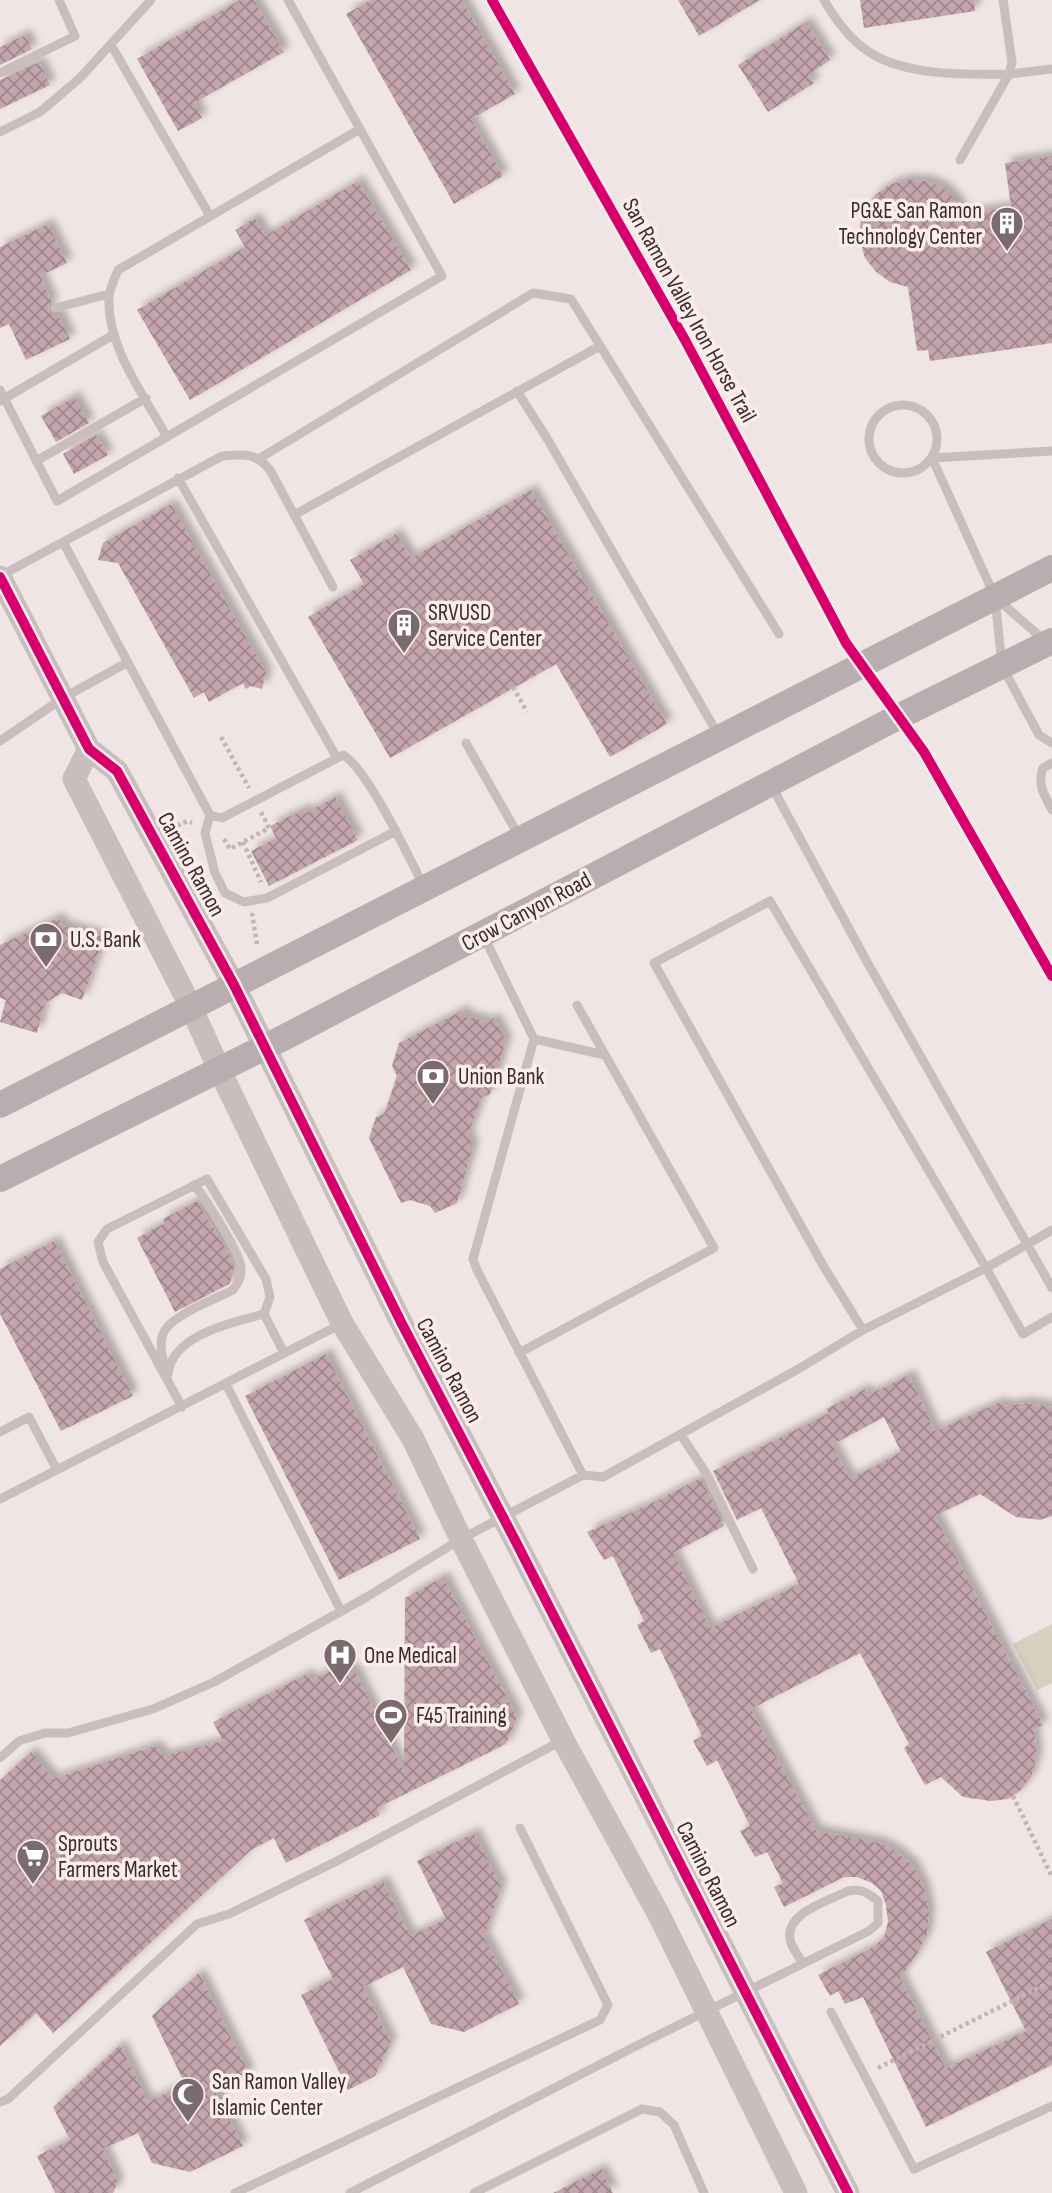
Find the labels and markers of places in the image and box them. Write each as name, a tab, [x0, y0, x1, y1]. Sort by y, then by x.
place label: PG&E San Ramon Technology Center	[839, 197, 982, 251]
building icon: PG&E San Ramon Technology Center	[988, 204, 1026, 253]
place label: SRVUSD Service Center	[428, 599, 542, 653]
building icon: SRVUSD Service Center	[385, 606, 423, 655]
bank icon: U.S. Bank	[27, 920, 65, 969]
place label: U.S. Bank	[70, 926, 141, 954]
bank icon: Union Bank	[414, 1057, 452, 1106]
place label: Union Bank	[458, 1063, 545, 1091]
hospital icon: One Medical	[321, 1636, 359, 1685]
place label: One Medical	[364, 1642, 457, 1670]
sports icon: F45 Training	[372, 1696, 410, 1745]
place label: F45 Training	[416, 1702, 507, 1730]
place label: Sprouts Farmers Market	[58, 1830, 178, 1884]
supermarket icon: Sprouts Farmers Market	[14, 1837, 52, 1886]
place label: San Ramon Valley Islamic Center	[212, 2068, 346, 2122]
mosque icon: San Ramon Valley Islamic Center	[169, 2075, 207, 2124]

